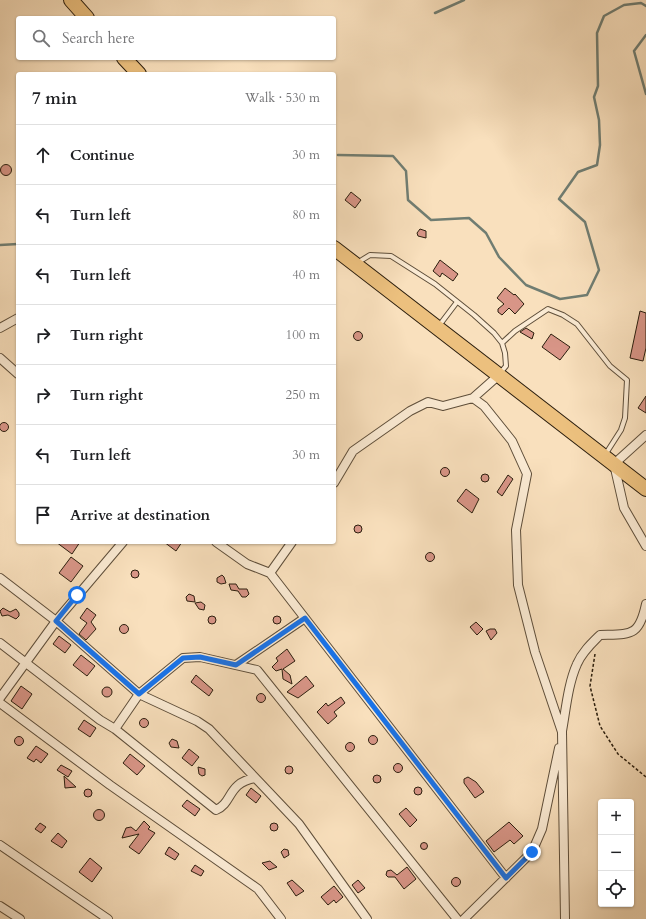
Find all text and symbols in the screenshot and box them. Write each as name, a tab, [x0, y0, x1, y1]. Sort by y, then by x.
search box	[16, 16, 336, 60]
icon: search	[30, 27, 52, 49]
text: Search here	[62, 28, 135, 48]
text: 7 min	[32, 87, 77, 110]
text: Walk · 530 m	[245, 89, 320, 107]
icon: ahead	[32, 144, 54, 166]
text: Continue	[70, 145, 135, 165]
text: 30 m	[292, 146, 320, 164]
icon: left	[32, 204, 54, 226]
text: Turn left	[70, 205, 131, 225]
text: 80 m	[292, 206, 320, 224]
icon: left	[32, 264, 54, 286]
text: Turn left	[70, 265, 131, 285]
text: 40 m	[292, 266, 320, 284]
icon: right	[32, 324, 54, 346]
text: Turn right	[70, 325, 143, 345]
text: 100 m	[286, 326, 320, 344]
icon: right	[32, 384, 54, 406]
text: Turn right	[70, 385, 143, 405]
text: 250 m	[286, 386, 320, 404]
icon: left	[32, 444, 54, 466]
text: Turn left	[70, 445, 131, 465]
text: 30 m	[292, 446, 320, 464]
icon: arrive	[32, 504, 54, 526]
text: Arrive at destination	[70, 505, 210, 525]
route start	[68, 586, 86, 604]
map controls	[598, 799, 634, 907]
button: +	[598, 799, 634, 835]
button: −	[598, 835, 634, 871]
route end	[523, 843, 541, 861]
button: locate	[598, 871, 634, 907]

